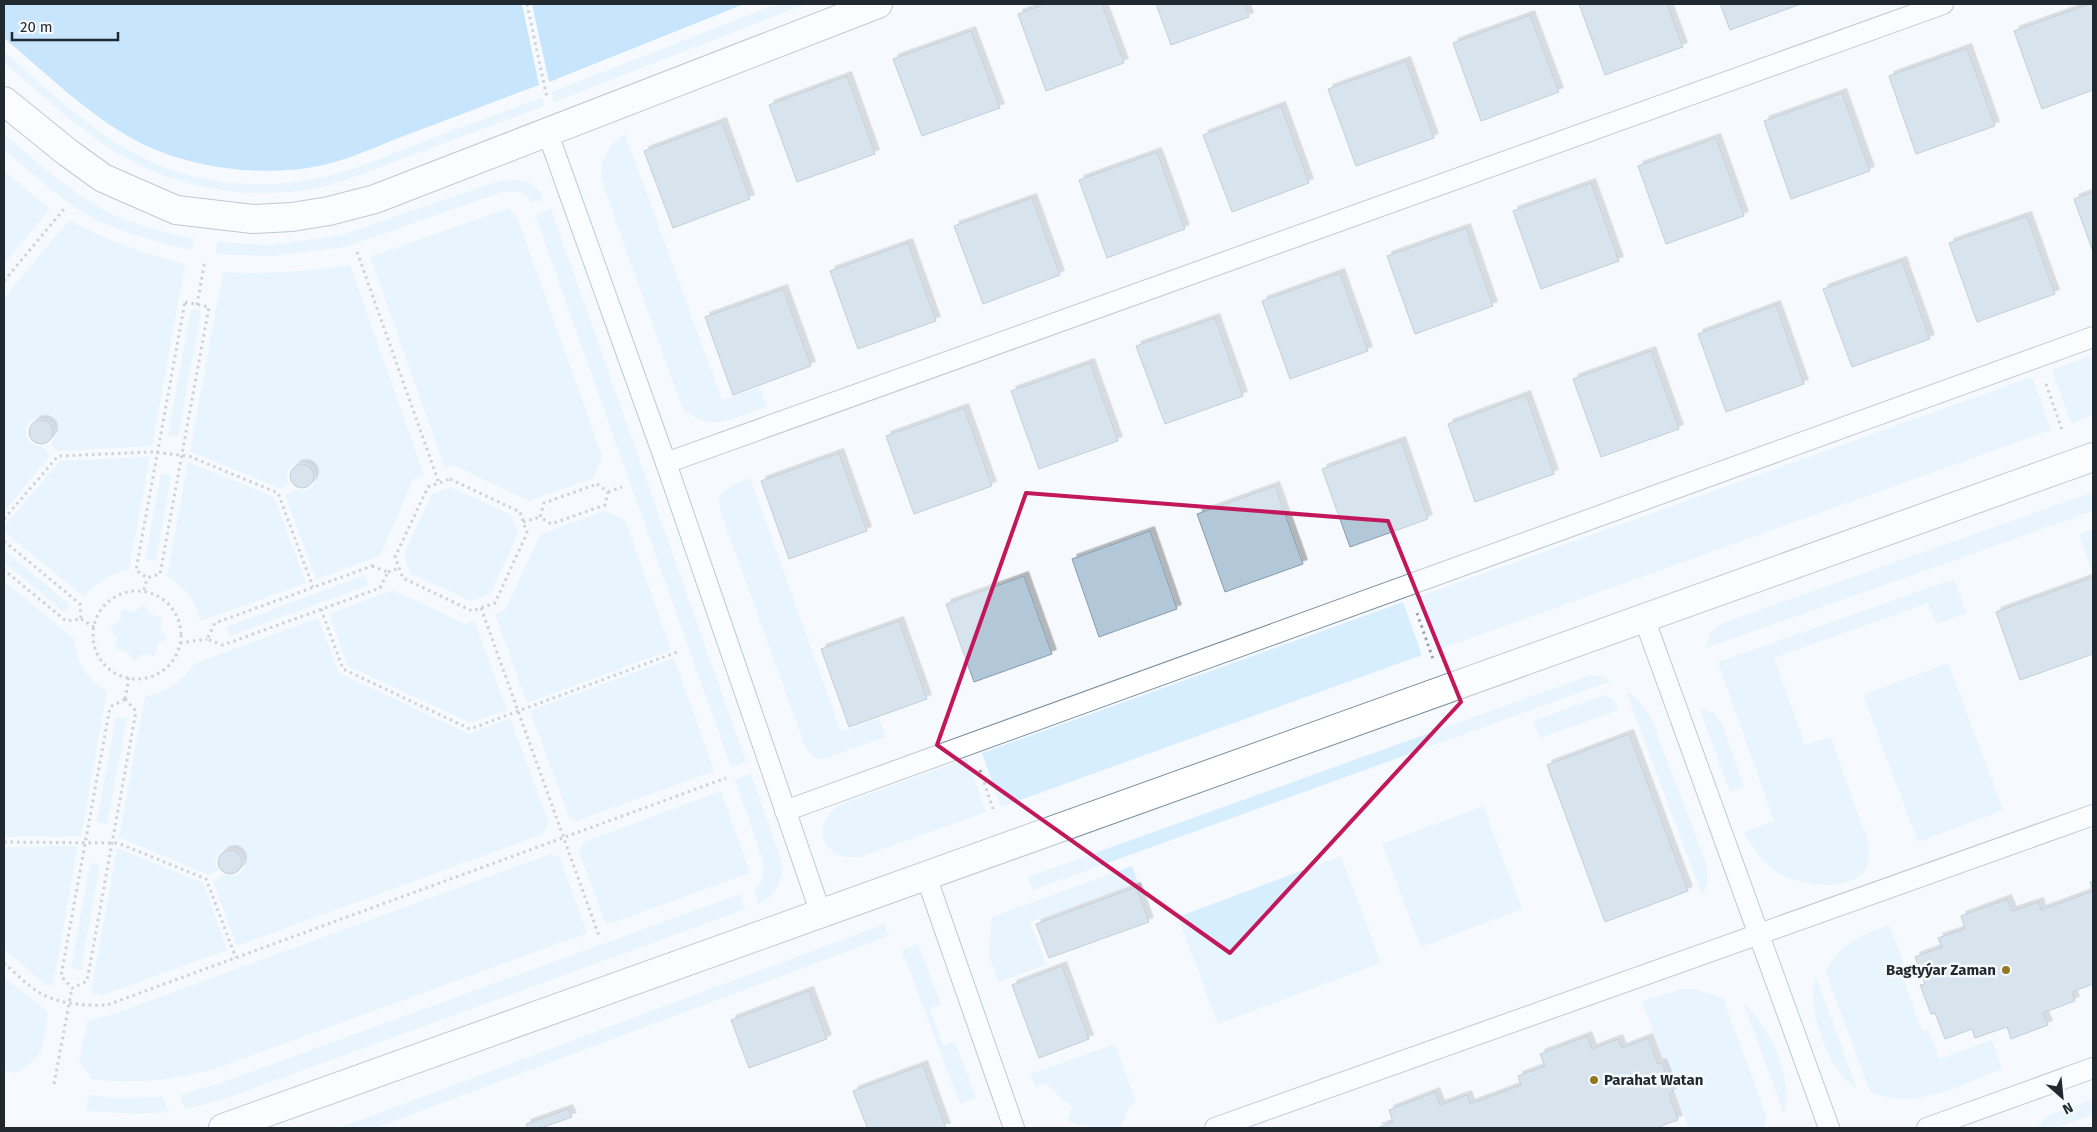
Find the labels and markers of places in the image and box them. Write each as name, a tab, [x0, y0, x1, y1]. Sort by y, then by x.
place label: Bagtyýar Zaman	[1886, 961, 1996, 979]
marker: Bagtyýar Zaman	[2000, 964, 2012, 976]
place label: Parahat Watan	[1604, 1071, 1703, 1089]
marker: Parahat Watan	[1588, 1074, 1600, 1086]

